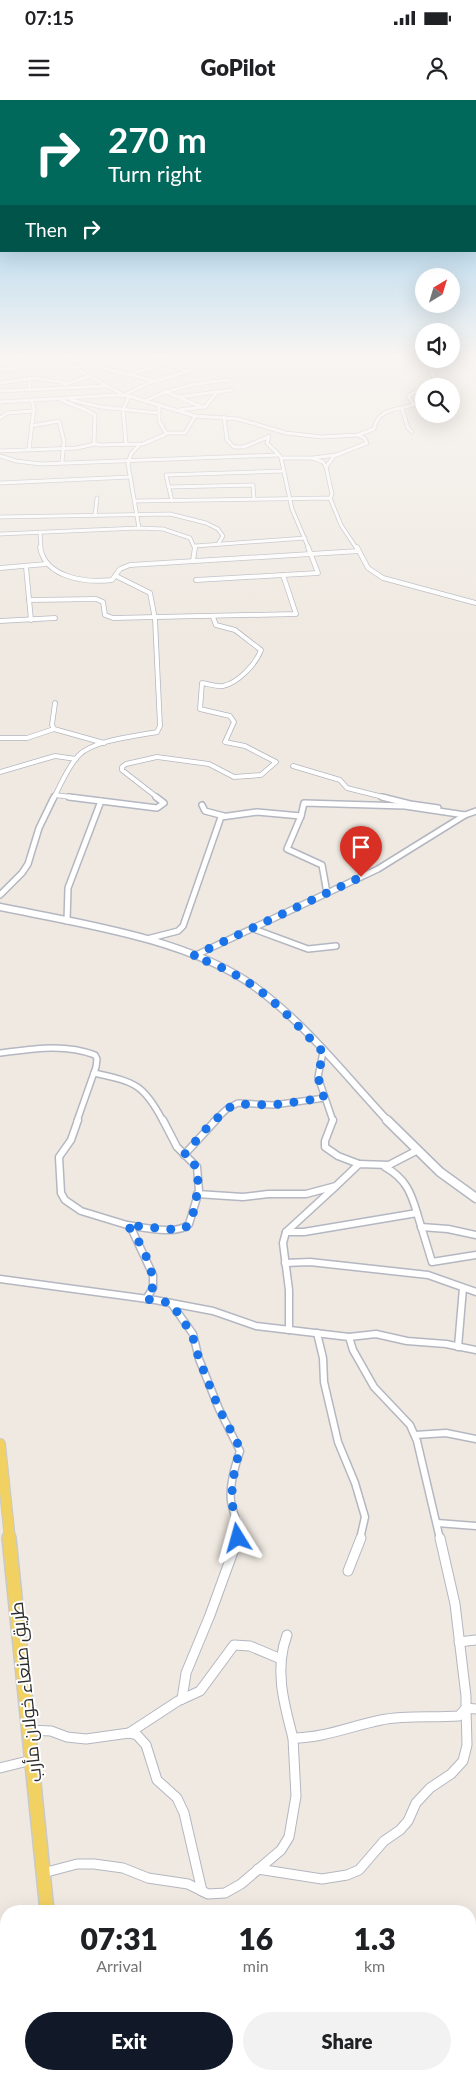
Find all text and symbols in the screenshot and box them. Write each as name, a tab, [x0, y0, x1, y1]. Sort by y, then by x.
text: 07:15	[25, 6, 74, 29]
icon: menu	[25, 54, 53, 82]
text: GoPilot	[201, 54, 275, 81]
icon: person	[423, 54, 451, 82]
text: 270 m	[108, 118, 207, 160]
icon: right	[25, 120, 90, 185]
text: Turn right	[108, 160, 202, 187]
icon: right	[77, 215, 105, 243]
text: Then	[25, 218, 67, 241]
north arrow	[415, 268, 460, 312]
map controls	[415, 268, 460, 423]
button: sound	[415, 323, 460, 368]
button: search	[415, 378, 460, 423]
pin	[340, 826, 382, 877]
icon: arrive	[347, 833, 375, 861]
position arrow	[211, 1511, 263, 1563]
street label: طريق صنعاء خولان مأرب	[5, 1600, 47, 1783]
text: 07:31	[80, 1920, 158, 1956]
text: 16	[238, 1920, 273, 1956]
text: 1.3	[354, 1920, 396, 1956]
text: Arrival	[96, 1956, 142, 1975]
text: min	[243, 1956, 269, 1975]
text: km	[364, 1956, 385, 1975]
button: Exit	[25, 2012, 233, 2070]
button: Share	[243, 2012, 451, 2070]

